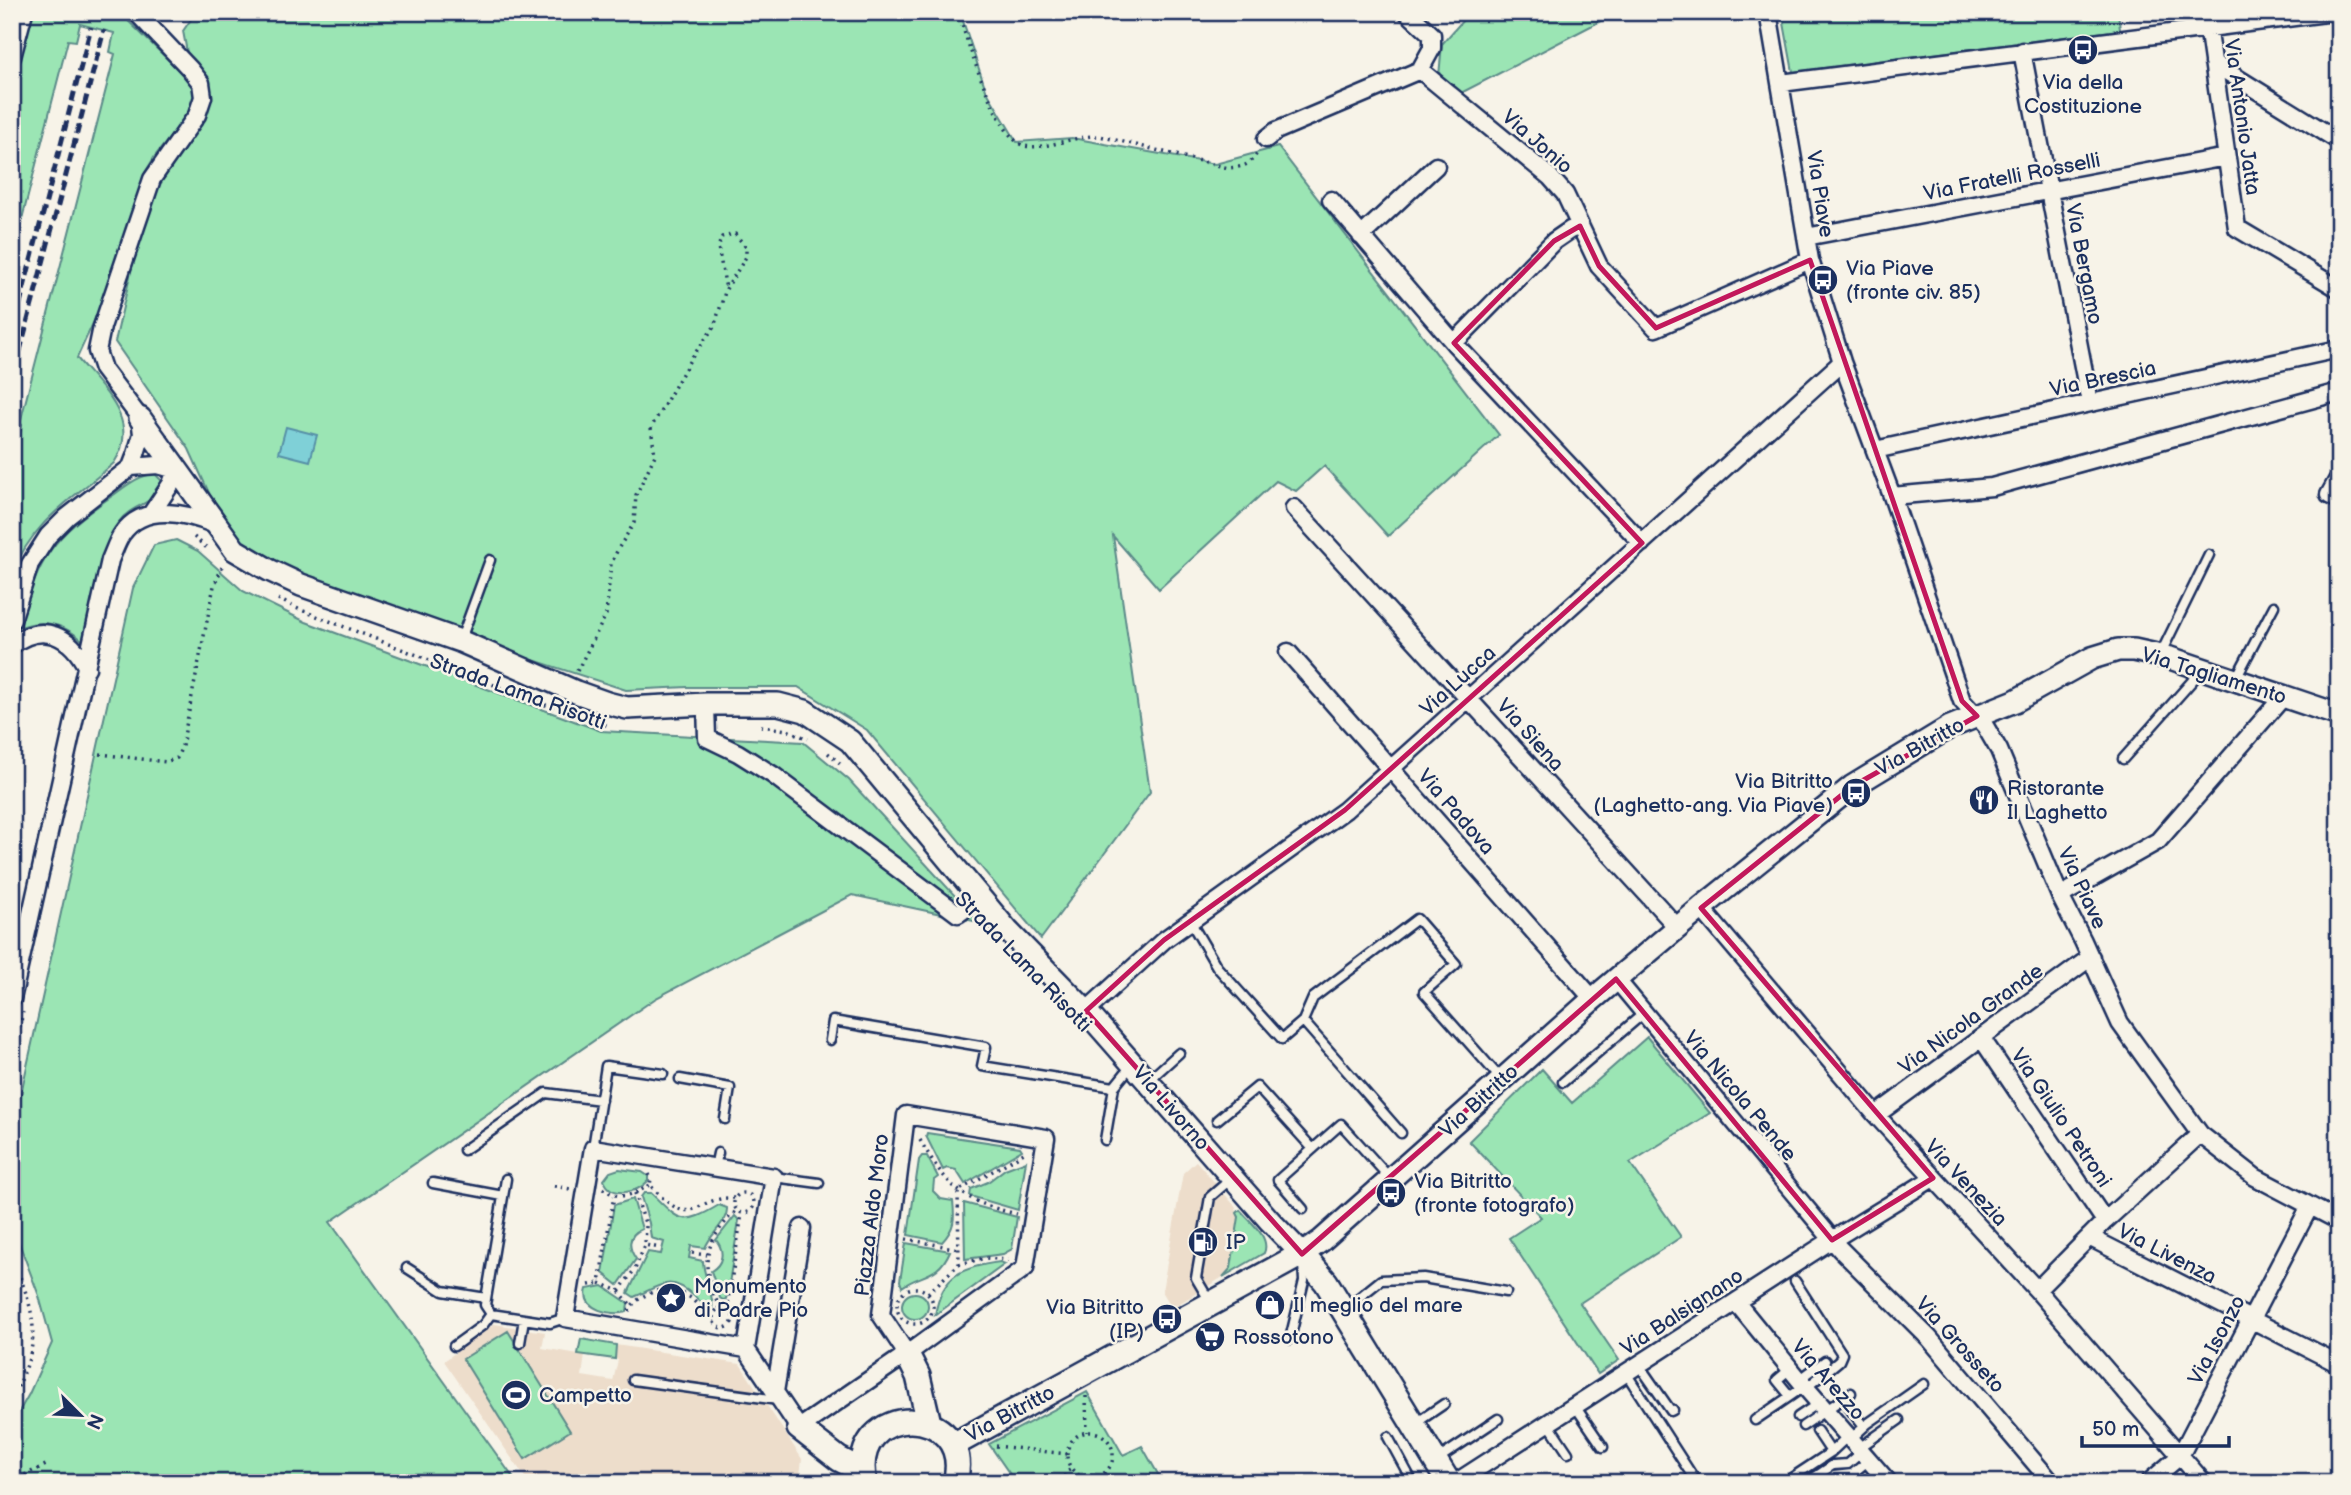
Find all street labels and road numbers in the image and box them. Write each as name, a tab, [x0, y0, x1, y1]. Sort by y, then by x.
street label: Via Antonio Jatta	[2219, 37, 2265, 197]
street label: Via Jonio	[1497, 105, 1578, 180]
street label: Via Fratelli Rosselli	[1921, 148, 2103, 206]
street label: Via Piave	[1801, 149, 1839, 239]
street label: Via Bergamo	[2060, 201, 2108, 327]
street label: Via Brescia	[2048, 356, 2158, 402]
street label: Via Lucca	[1415, 640, 1501, 722]
street label: Via Tagliamento	[2139, 642, 2290, 710]
street label: Strada Lama Risotti	[426, 648, 610, 736]
street label: Via Siena	[1491, 694, 1569, 776]
street label: Via Bitritto	[1871, 712, 1969, 782]
street label: Via Padova	[1412, 764, 1500, 860]
street label: Via Piave	[2052, 843, 2112, 933]
street label: Strada Lama Risotti	[949, 887, 1097, 1037]
street label: Via Nicola Grande	[1894, 958, 2048, 1080]
street label: Via Nicola Pende	[1678, 1026, 1802, 1166]
street label: Via Giulio Petroni	[2005, 1044, 2117, 1192]
street label: Via Bitritto	[1434, 1059, 1524, 1143]
street label: Via Livorno	[1127, 1060, 1215, 1156]
street label: Piazza Aldo Moro	[850, 1132, 894, 1298]
street label: Via Venezia	[1919, 1134, 2013, 1232]
street label: Via Livenza	[2113, 1218, 2221, 1290]
street label: Via Balsignano	[1616, 1263, 1748, 1361]
street label: Via Isonzo	[2183, 1291, 2251, 1389]
street label: Via Grosseto	[1910, 1292, 2010, 1398]
street label: Via Arezzo	[1786, 1334, 1870, 1426]
street label: Via Bitritto	[961, 1380, 1059, 1448]

